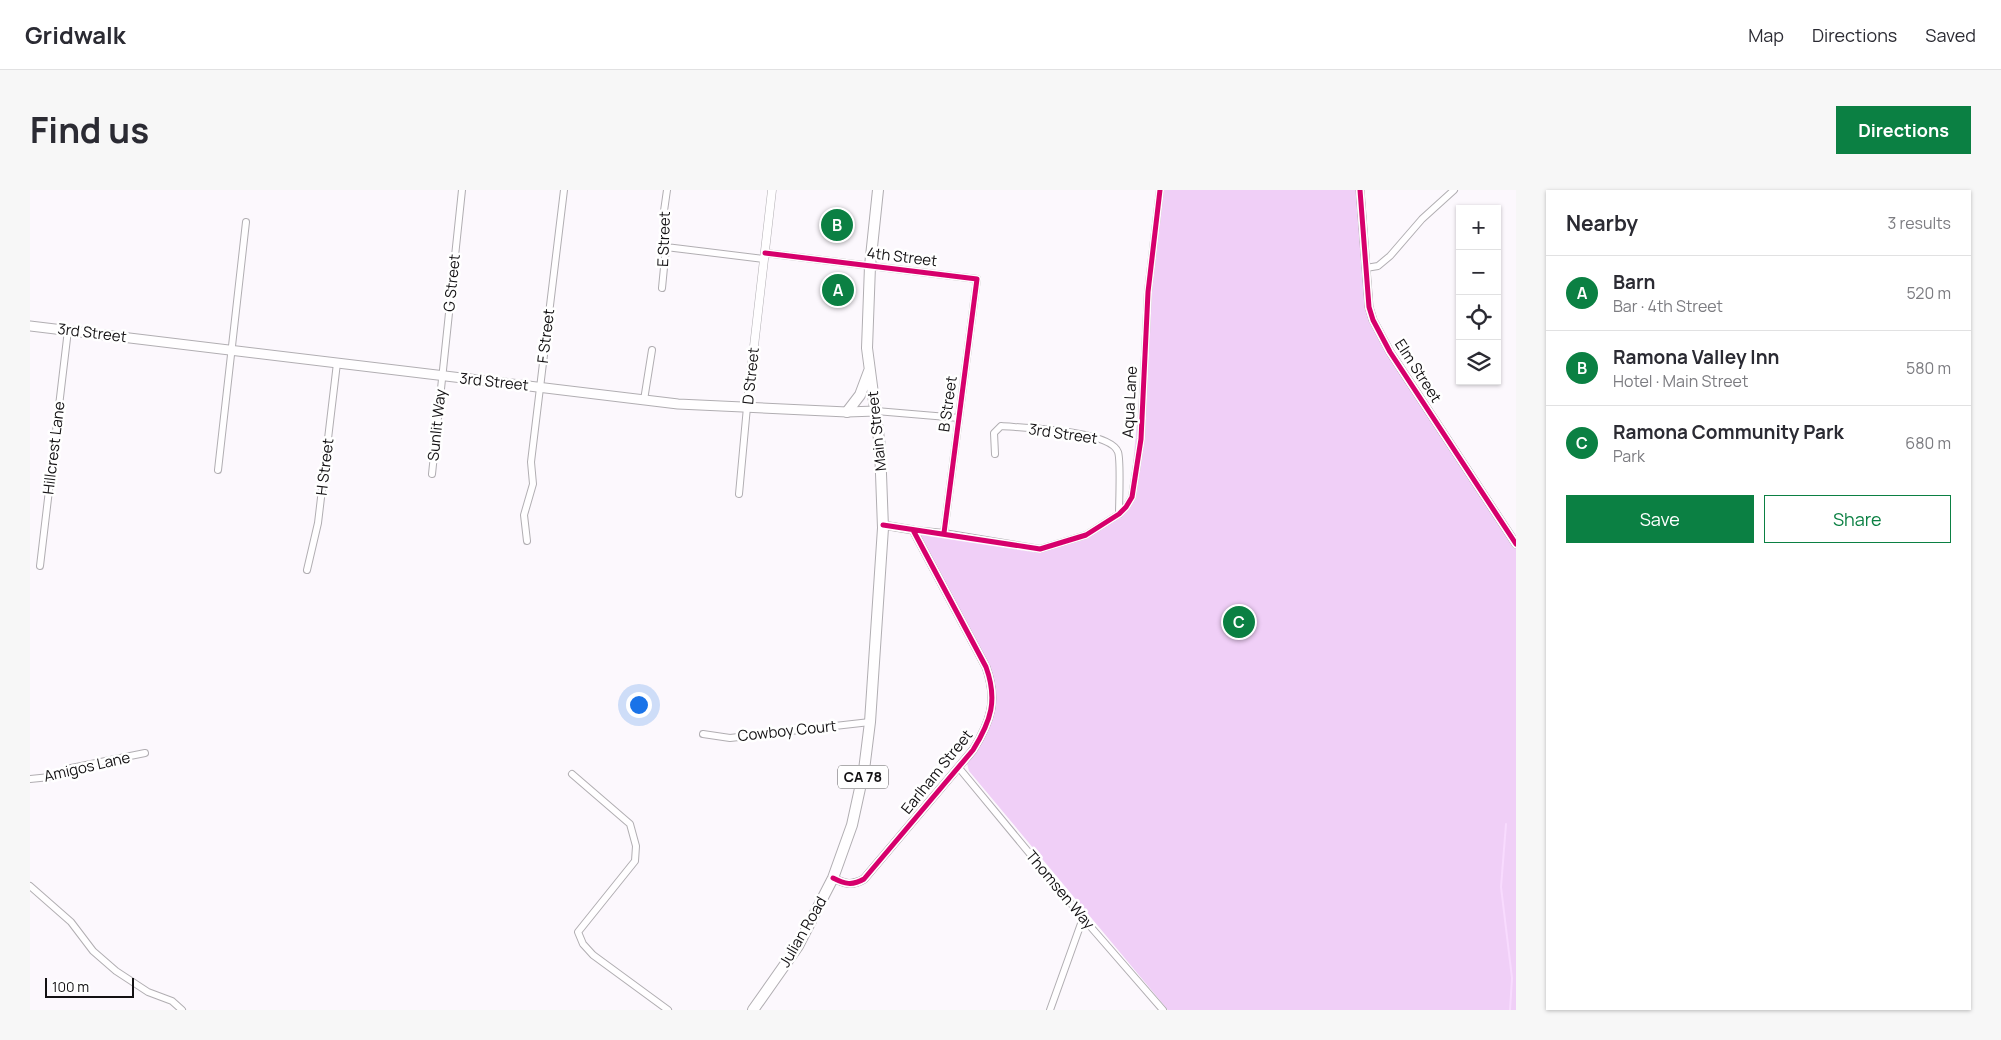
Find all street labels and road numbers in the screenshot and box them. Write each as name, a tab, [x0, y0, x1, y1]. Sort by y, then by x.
street label: E Street	[652, 211, 675, 267]
street label: 4th Street	[866, 242, 938, 271]
street label: G Street	[438, 253, 465, 313]
street label: F Street	[532, 308, 559, 364]
street label: 3rd Street	[56, 318, 128, 347]
street label: Elm Street	[1390, 335, 1447, 407]
street label: D Street	[737, 346, 764, 405]
street label: Aqua Lane	[1117, 365, 1142, 439]
street label: 3rd Street	[458, 367, 530, 396]
street label: B Street	[933, 375, 962, 433]
street label: Sunlit Way	[422, 388, 451, 462]
street label: Main Street	[862, 390, 891, 472]
street label: Hillcrest Lane	[37, 400, 70, 496]
street label: 3rd Street	[1027, 418, 1099, 449]
street label: H Street	[311, 437, 338, 497]
street label: Cowboy Court	[737, 715, 837, 746]
street label: Earlham Street	[896, 725, 977, 818]
street label: Amigos Lane	[42, 746, 132, 787]
road number: CA 78	[838, 766, 888, 788]
street label: Thomsen Way	[1021, 846, 1100, 934]
street label: Julian Road	[774, 892, 831, 971]

